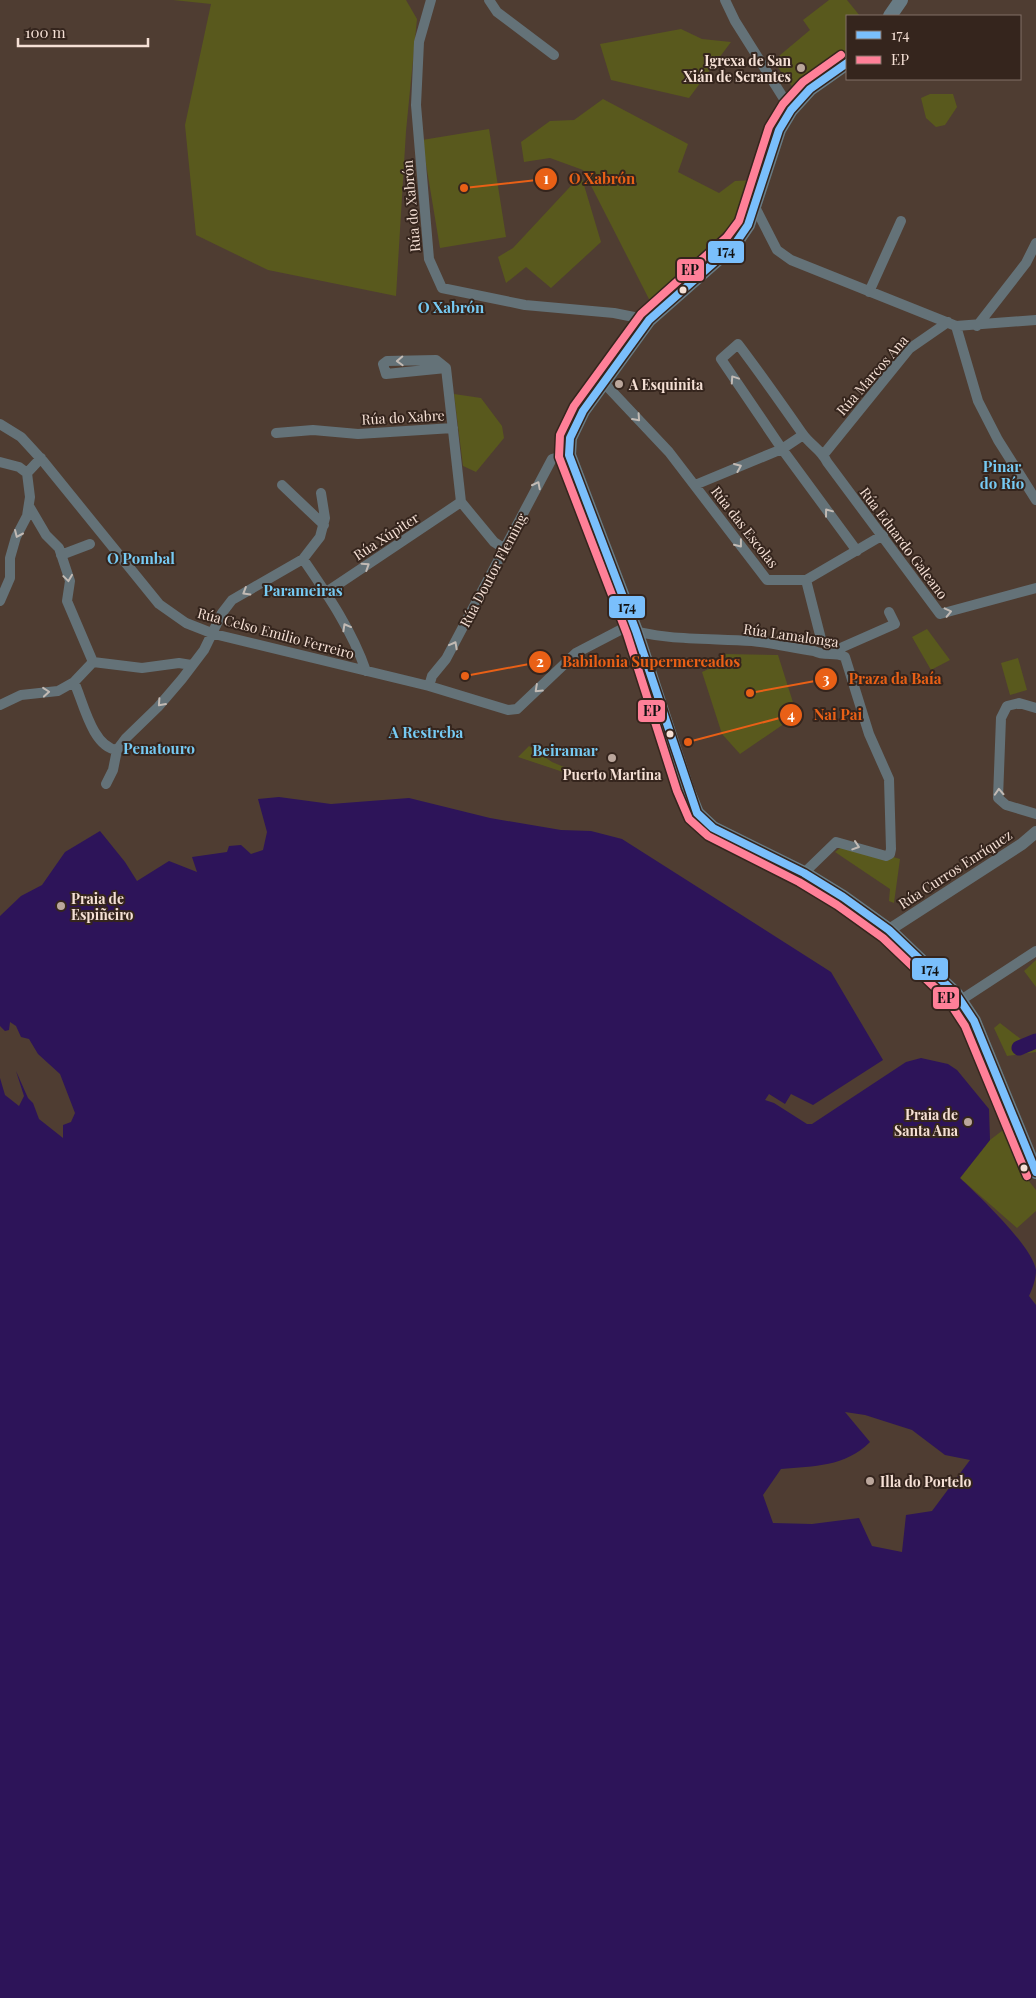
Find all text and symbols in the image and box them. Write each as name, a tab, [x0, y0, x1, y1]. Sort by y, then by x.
scale bar	[18, 15, 148, 47]
legend	[846, 15, 1021, 80]
text: 100 m	[25, 22, 66, 42]
text: 174	[891, 24, 910, 44]
text: EP	[891, 49, 909, 69]
place label: Igrexa de San Xián de Serantes	[683, 51, 791, 86]
marker: Igrexa de San Xián de Serantes	[795, 62, 807, 74]
street label: Rúa do Xabrón	[397, 159, 424, 253]
callout: O Xabrón	[533, 164, 645, 194]
text: 1	[543, 168, 549, 188]
text: O Xabrón	[569, 168, 636, 188]
line badge: 174	[707, 240, 745, 264]
text: 174	[717, 241, 735, 260]
line badge: EP	[676, 258, 705, 282]
text: EP	[681, 260, 699, 279]
unlabelled marker	[678, 285, 688, 295]
district label: O Xabrón	[418, 297, 485, 317]
street label: Rúa Marcos Ana	[832, 331, 912, 419]
one-way arrow	[396, 356, 404, 366]
place label: A Esquinita	[628, 375, 704, 394]
one-way arrow	[731, 375, 741, 384]
marker: A Esquinita	[613, 378, 625, 390]
street label: Rúa do Xabre	[361, 405, 445, 429]
one-way arrow	[631, 412, 640, 421]
district label: Pinar do Río	[980, 456, 1024, 493]
one-way arrow	[733, 463, 742, 474]
one-way arrow	[531, 482, 541, 491]
street label: Rúa das Escolas	[707, 482, 783, 572]
street label: Rúa Eduardo Galeano	[856, 483, 952, 603]
street label: Rúa Xúpiter	[350, 507, 423, 564]
one-way arrow	[825, 508, 834, 518]
street label: Rúa Doutor Fleming	[455, 509, 531, 630]
one-way arrow	[14, 529, 25, 538]
one-way arrow	[733, 538, 742, 548]
district label: O Pombal	[107, 548, 175, 568]
one-way arrow	[360, 563, 370, 572]
one-way arrow	[62, 575, 73, 583]
district label: Parameiras	[263, 580, 343, 600]
one-way arrow	[242, 586, 251, 596]
line badge: 174	[608, 595, 646, 619]
text: 174	[618, 597, 636, 616]
street label: Rúa Celso Emilio Ferreiro	[195, 603, 357, 663]
one-way arrow	[944, 607, 952, 618]
street label: Rúa Lamalonga	[742, 619, 840, 651]
one-way arrow	[342, 623, 352, 632]
one-way arrow	[448, 641, 458, 650]
callout: Babilonia Supermercados	[527, 647, 750, 677]
text: 2	[536, 651, 544, 671]
text: Babilonia Supermercados	[562, 651, 740, 671]
callout: Praza da Baía	[813, 664, 951, 694]
text: 3	[822, 668, 830, 688]
text: Praza da Baía	[848, 668, 942, 688]
one-way arrow	[535, 683, 544, 692]
one-way arrow	[42, 687, 50, 698]
one-way arrow	[158, 698, 167, 707]
line badge: EP	[637, 699, 666, 723]
callout: Nai Pai	[779, 700, 872, 730]
text: EP	[643, 701, 661, 720]
text: 4	[787, 704, 795, 724]
text: Nai Pai	[814, 704, 862, 724]
district label: A Restreba	[388, 722, 464, 742]
unlabelled marker	[665, 729, 675, 739]
district label: Penatouro	[123, 738, 195, 758]
district label: Beiramar	[532, 740, 598, 760]
marker: Puerto Martina	[606, 752, 618, 764]
place label: Puerto Martina	[563, 765, 662, 784]
one-way arrow	[993, 787, 1004, 795]
street label: Rúa Curros Enríquez	[895, 825, 1016, 913]
one-way arrow	[852, 841, 860, 851]
place label: Praia de Espiñeiro	[71, 889, 134, 924]
marker: Praia de Espiñeiro	[55, 900, 67, 912]
line badge: 174	[911, 957, 949, 981]
text: 174	[921, 959, 939, 978]
line badge: EP	[932, 986, 960, 1010]
text: EP	[937, 988, 955, 1007]
place label: Praia de Santa Ana	[894, 1105, 959, 1140]
marker: Praia de Santa Ana	[962, 1116, 974, 1128]
unlabelled marker	[1019, 1163, 1029, 1173]
place label: Illa do Portelo	[880, 1472, 971, 1491]
marker: Illa do Portelo	[864, 1475, 876, 1487]

